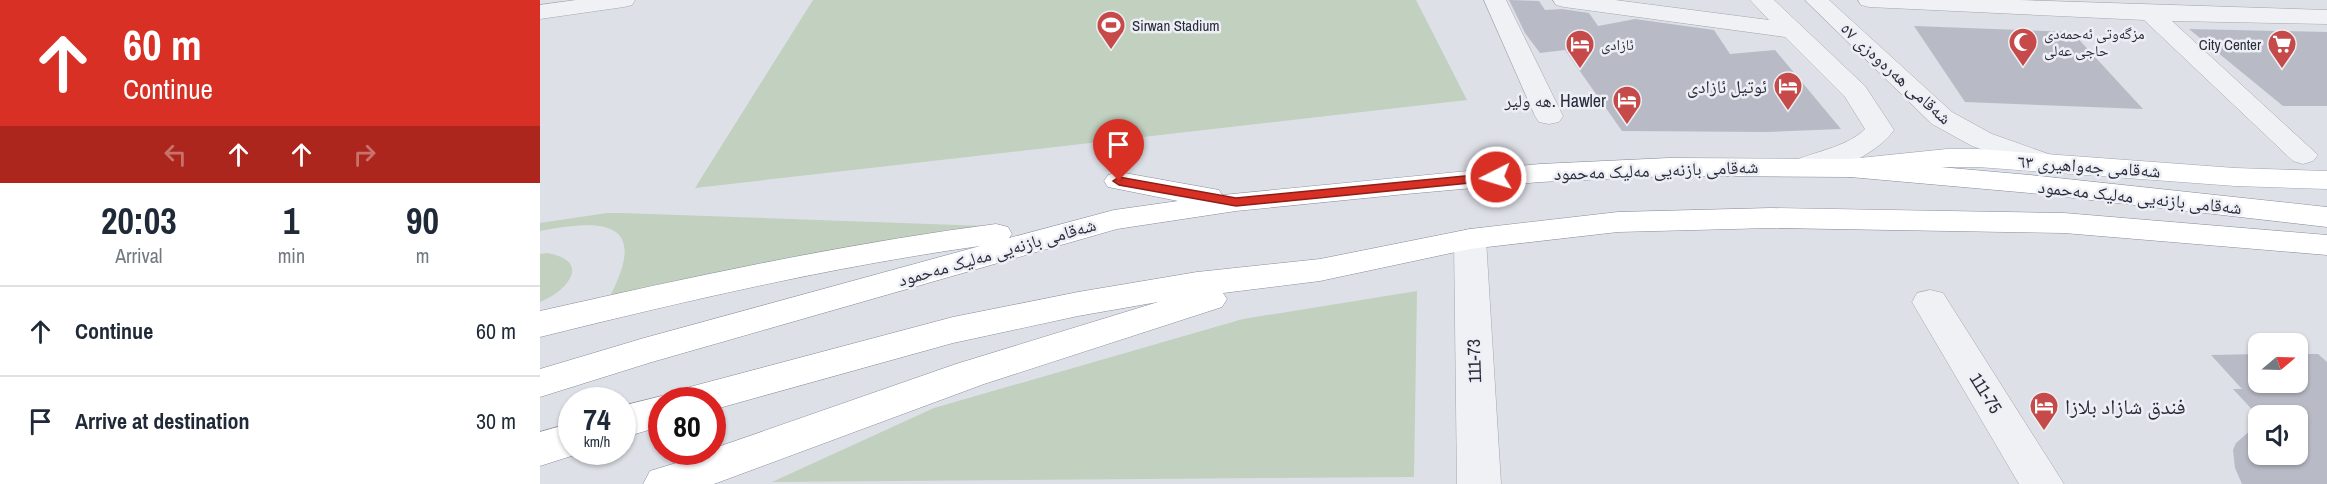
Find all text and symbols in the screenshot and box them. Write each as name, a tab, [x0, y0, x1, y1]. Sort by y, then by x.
sports icon: Sirwan Stadium	[1095, 9, 1127, 51]
place label: Sirwan Stadium	[1132, 15, 1220, 36]
street label: شەقامی هەرەوەزی ٥٧	[1835, 16, 1957, 130]
text: 60 m	[123, 17, 202, 73]
place label: مزگەوتی ئەحمەدی حاجی عەلی	[2044, 23, 2145, 61]
icon: ahead	[24, 24, 102, 102]
mosque icon: مزگەوتی ئەحمەدی حاجی عەلی	[2007, 26, 2039, 68]
hotel icon: ئازادی	[1564, 28, 1596, 70]
supermarket icon: City Center	[2266, 28, 2298, 70]
place label: ئازادی	[1601, 34, 1634, 55]
place label: City Center	[2199, 34, 2261, 55]
hotel icon: ئوتیل ئازادی	[1772, 70, 1804, 112]
text: Continue	[123, 71, 213, 107]
place label: ئوتیل ئازادی	[1687, 74, 1767, 99]
hotel icon: هه ولير. Hawler	[1611, 84, 1643, 126]
place label: هه ولير. Hawler	[1503, 88, 1606, 113]
pin	[1093, 119, 1144, 181]
icon: arrive	[1102, 128, 1135, 161]
icon: left	[159, 138, 192, 171]
icon: ahead	[222, 138, 255, 171]
icon: ahead	[285, 138, 318, 171]
icon: right	[348, 138, 381, 171]
position arrow	[1464, 145, 1528, 209]
street label: شەقامی جەواهیری ٦٣	[2017, 149, 2161, 183]
street label: شەقامی بازنەیی مەلیک مەحمود	[1553, 154, 1759, 186]
street label: شەقامی بازنەیی مەلیک مەحمود	[2037, 174, 2243, 220]
text: 20:03	[101, 197, 177, 245]
text: 1	[283, 197, 300, 245]
text: 90	[406, 197, 439, 245]
street label: شەقامی بازنەیی مەلیک مەحمود	[895, 212, 1099, 292]
text: Arrival	[115, 242, 163, 269]
text: min	[278, 242, 305, 269]
text: m	[416, 242, 429, 269]
icon: ahead	[24, 315, 57, 348]
text: Continue	[75, 316, 153, 346]
text: 60 m	[476, 316, 516, 346]
north arrow	[2248, 333, 2308, 393]
map controls	[2248, 333, 2308, 465]
street label: 111-73	[1461, 339, 1487, 383]
street label: 111-75	[1964, 368, 2008, 418]
speed limit sign: 80	[648, 387, 726, 465]
hotel icon: فندق شازاد بلازا	[2028, 390, 2060, 432]
place label: فندق شازاد بلازا	[2065, 392, 2186, 421]
text: 74	[583, 399, 611, 439]
icon: arrive	[24, 405, 57, 438]
button: sound	[2248, 405, 2308, 465]
text: Arrive at destination	[75, 406, 249, 436]
text: 30 m	[476, 406, 516, 436]
text: km/h	[584, 431, 610, 452]

